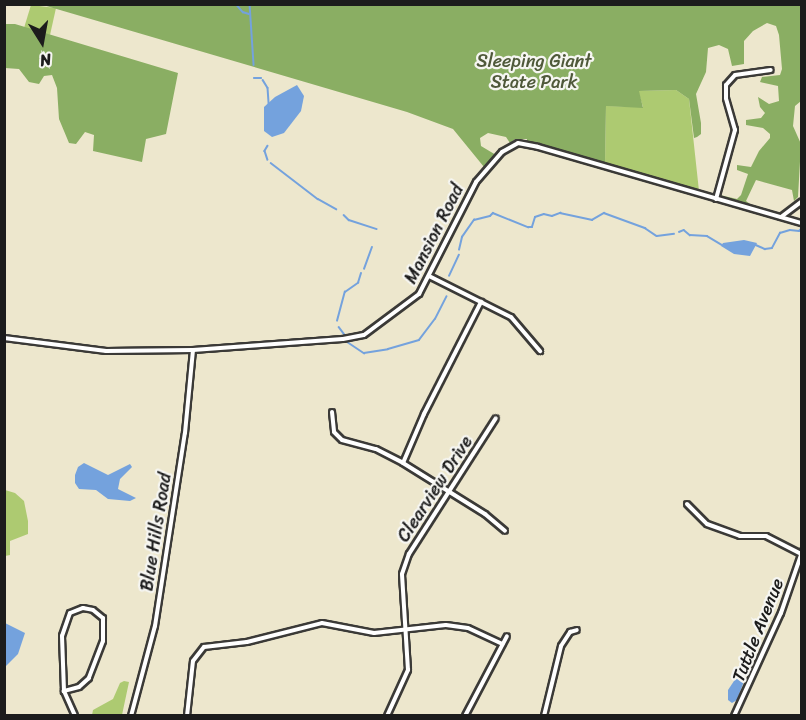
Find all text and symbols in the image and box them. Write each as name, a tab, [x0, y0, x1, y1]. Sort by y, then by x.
north arrow	[12, 12, 72, 72]
text: N	[37, 45, 54, 75]
park label: Sleeping Giant State Park	[476, 51, 592, 94]
street label: Mansion Road	[400, 181, 468, 287]
street label: Clearview Drive	[393, 432, 477, 546]
street label: Blue Hills Road	[136, 472, 176, 592]
street label: Tuttle Avenue	[727, 575, 789, 685]

